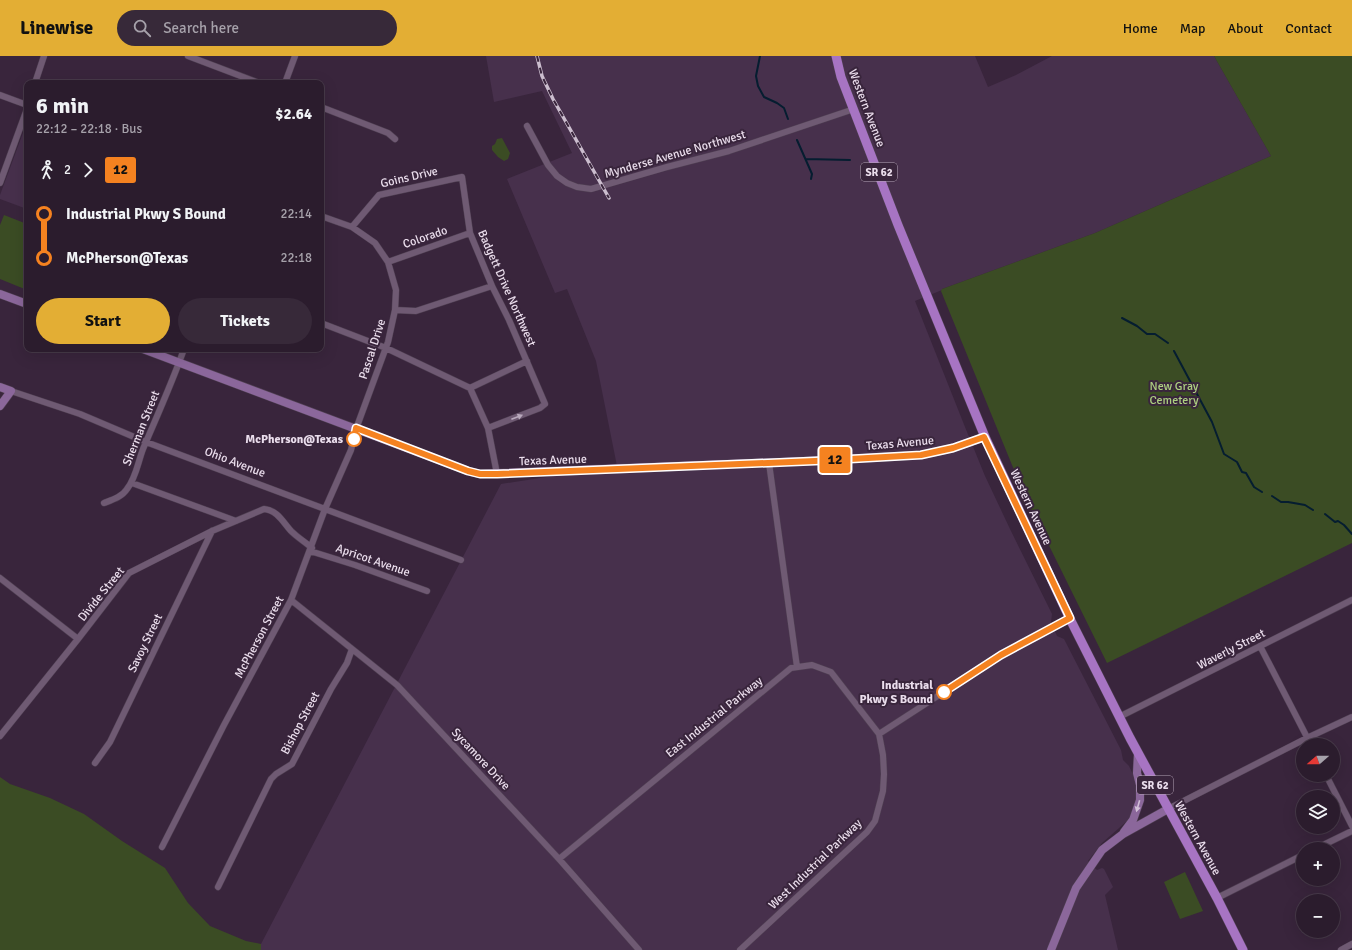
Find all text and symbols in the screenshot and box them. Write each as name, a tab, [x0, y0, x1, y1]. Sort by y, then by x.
search box	[117, 10, 397, 46]
text: Linewise	[20, 16, 93, 40]
icon: search	[131, 17, 153, 39]
text: Search here	[163, 19, 239, 37]
text: Home	[1123, 20, 1158, 37]
text: Map	[1180, 20, 1205, 37]
text: About	[1227, 20, 1263, 37]
text: Contact	[1285, 20, 1332, 37]
street label: Western Avenue	[845, 67, 888, 149]
text: 6 min	[36, 92, 89, 119]
text: $2.64	[275, 105, 312, 123]
text: 22:12 – 22:18 · Bus	[36, 121, 142, 137]
street label: Mynderse Avenue Northwest	[603, 127, 748, 182]
icon: walk	[36, 159, 58, 181]
icon: forward	[77, 159, 99, 181]
text: 12	[113, 161, 128, 178]
text: 2	[64, 162, 71, 178]
road number: SR 62	[861, 163, 897, 181]
street label: Goins Drive	[379, 164, 439, 191]
text: Industrial Pkwy S Bound	[66, 205, 226, 223]
text: 22:14	[280, 206, 312, 222]
street label: Colorado	[401, 223, 449, 252]
street label: Badgett Drive Northwest	[474, 228, 539, 349]
text: McPherson@Texas	[66, 249, 188, 267]
text: 22:18	[280, 250, 312, 266]
button: Start	[36, 298, 170, 344]
button: Tickets	[178, 298, 312, 344]
street label: Pascal Drive	[356, 317, 389, 381]
park label: New Gray Cemetery	[1149, 379, 1199, 408]
street label: Sherman Street	[120, 388, 163, 468]
one-way arrow	[511, 414, 523, 420]
marker: McPherson@Texas	[346, 431, 362, 447]
place label: McPherson@Texas	[245, 432, 344, 447]
street label: Texas Avenue	[866, 433, 935, 454]
street label: Ohio Avenue	[202, 444, 267, 481]
line badge: 12	[817, 447, 853, 473]
text: 12	[827, 451, 843, 468]
street label: Texas Avenue	[519, 452, 587, 469]
street label: Western Avenue	[1006, 467, 1055, 548]
street label: Apricot Avenue	[334, 541, 412, 580]
street label: Divide Street	[75, 564, 128, 625]
street label: McPherson Street	[231, 594, 287, 681]
street label: Savoy Street	[125, 611, 166, 675]
street label: Waverly Street	[1195, 626, 1268, 673]
street label: East Industrial Parkway	[663, 673, 766, 761]
place label: Industrial Pkwy S Bound	[859, 678, 934, 707]
marker: Industrial Pkwy S Bound	[936, 684, 952, 700]
street label: Bishop Street	[278, 689, 323, 757]
street label: Sycamore Drive	[448, 725, 513, 793]
north arrow	[1296, 738, 1340, 782]
map controls	[1296, 738, 1340, 938]
road number: SR 62	[1137, 776, 1173, 794]
button: layers	[1296, 790, 1340, 834]
street label: Western Avenue	[1171, 799, 1224, 878]
one-way arrow	[1135, 800, 1141, 812]
street label: West Industrial Parkway	[766, 816, 865, 913]
button: +	[1296, 842, 1340, 886]
button: −	[1296, 894, 1340, 938]

